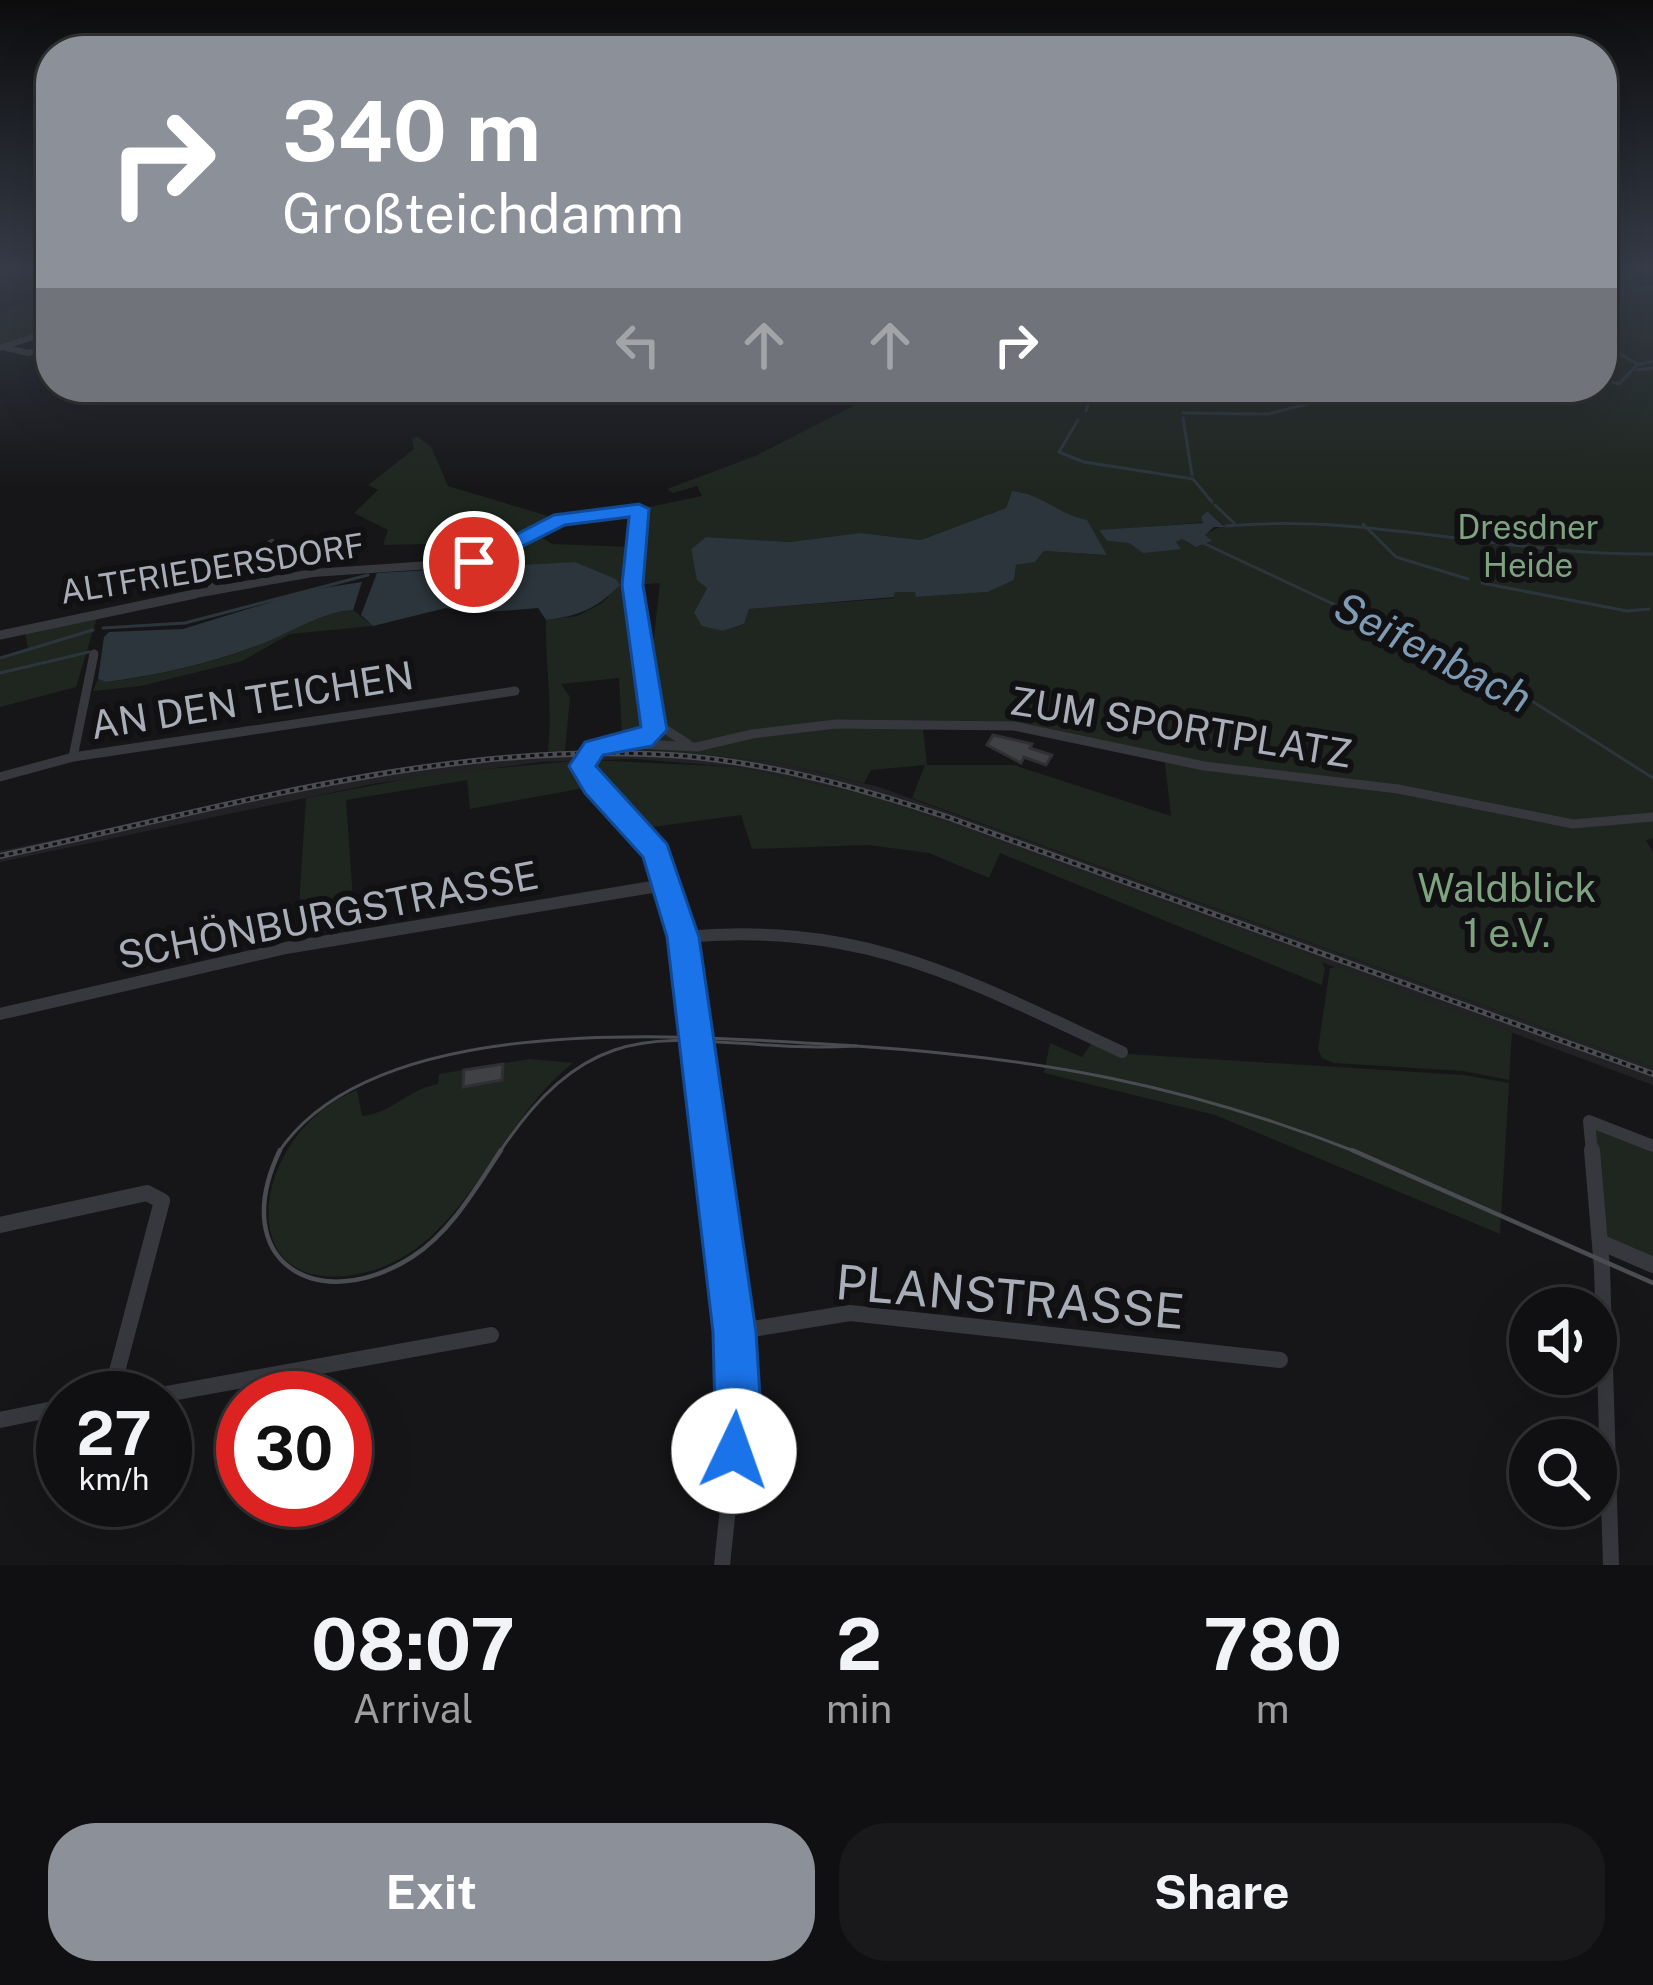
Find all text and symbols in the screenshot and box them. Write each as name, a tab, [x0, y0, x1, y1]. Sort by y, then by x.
text: 340 m	[282, 81, 541, 180]
icon: right	[84, 84, 240, 240]
text: Großteichdamm	[282, 182, 684, 245]
icon: left	[605, 312, 671, 378]
icon: ahead	[731, 312, 797, 378]
icon: ahead	[857, 312, 923, 378]
icon: right	[983, 312, 1049, 378]
park label: Dresdner Heide	[1457, 508, 1599, 584]
pin	[423, 511, 525, 613]
street label: ALTFRIEDERSDORF	[57, 525, 367, 611]
icon: arrive	[441, 529, 507, 595]
water label: Seifenbach	[1327, 581, 1540, 722]
street label: AN DEN TEICHEN	[87, 652, 417, 748]
street label: ZUM SPORTPLATZ	[1007, 677, 1355, 777]
street label: SCHÖNBURGSTRASSE	[114, 851, 542, 978]
park label: Waldblick 1 e.V.	[1418, 865, 1596, 956]
street label: PLANSTRASSE	[834, 1253, 1187, 1340]
map controls	[1509, 1287, 1617, 1527]
button: sound	[1509, 1287, 1617, 1395]
speed limit sign: 30	[216, 1371, 372, 1527]
position arrow	[671, 1388, 797, 1514]
text: 27	[76, 1398, 152, 1469]
button: search	[1509, 1419, 1617, 1527]
text: km/h	[79, 1461, 149, 1497]
text: 08:07	[311, 1602, 515, 1686]
text: 2	[836, 1602, 882, 1686]
text: 780	[1203, 1602, 1342, 1686]
text: Arrival	[353, 1686, 473, 1732]
text: min	[826, 1686, 892, 1732]
text: m	[1256, 1686, 1289, 1732]
button: Exit	[48, 1823, 815, 1961]
button: Share	[839, 1823, 1605, 1961]

